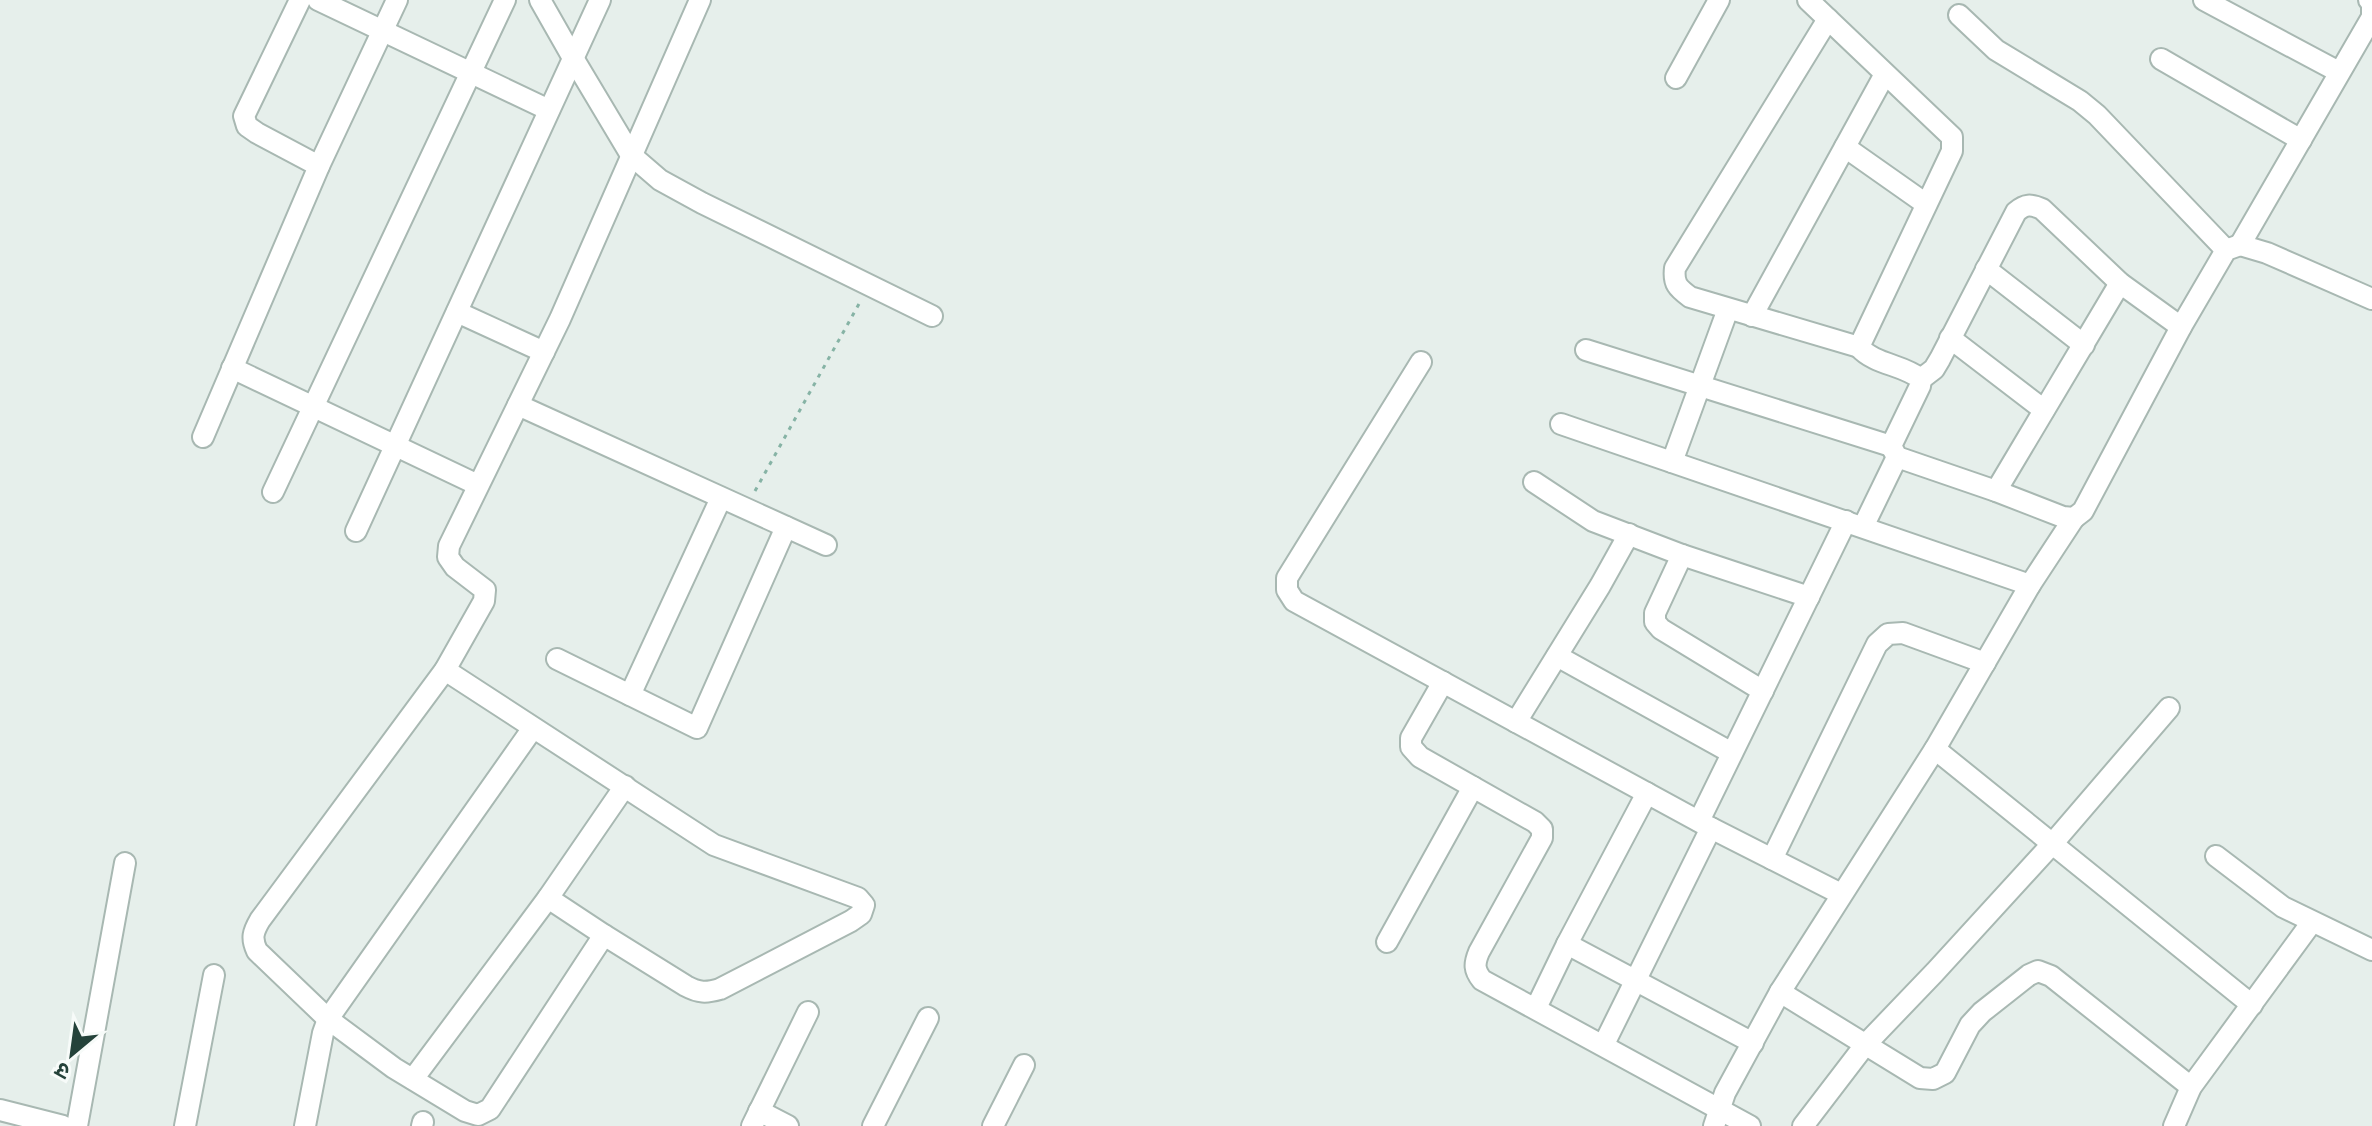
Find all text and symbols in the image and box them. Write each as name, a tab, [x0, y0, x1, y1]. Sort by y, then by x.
north arrow	[32, 1014, 112, 1094]
text: उ	[49, 1056, 74, 1086]

